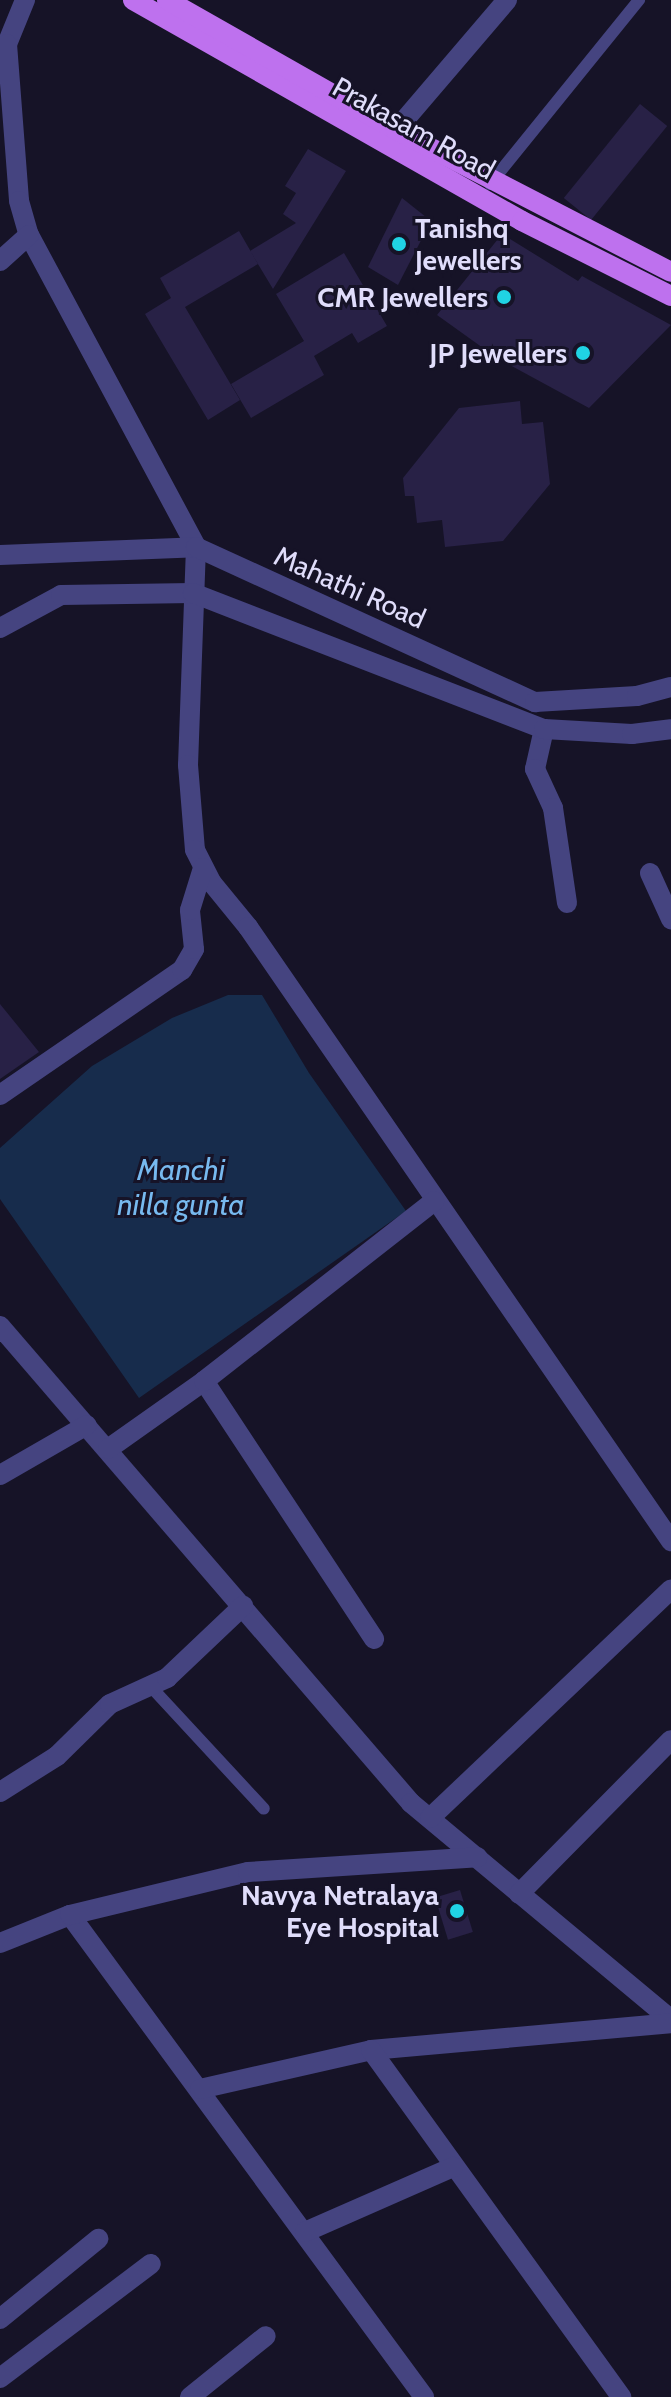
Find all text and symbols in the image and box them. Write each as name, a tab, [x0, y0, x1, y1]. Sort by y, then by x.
street label: Prakasam Road	[327, 70, 501, 186]
place label: Tanishq Jewellers	[415, 211, 522, 277]
marker: Tanishq Jewellers	[390, 235, 408, 253]
place label: CMR Jewellers	[317, 280, 488, 314]
marker: CMR Jewellers	[495, 288, 513, 306]
place label: JP Jewellers	[430, 336, 567, 370]
marker: JP Jewellers	[574, 344, 592, 362]
street label: Mahathi Road	[269, 539, 431, 635]
water label: Manchi nilla gunta	[117, 1152, 245, 1222]
place label: Navya Netralaya Eye Hospital	[241, 1878, 439, 1944]
marker: Navya Netralaya Eye Hospital	[446, 1900, 468, 1922]

